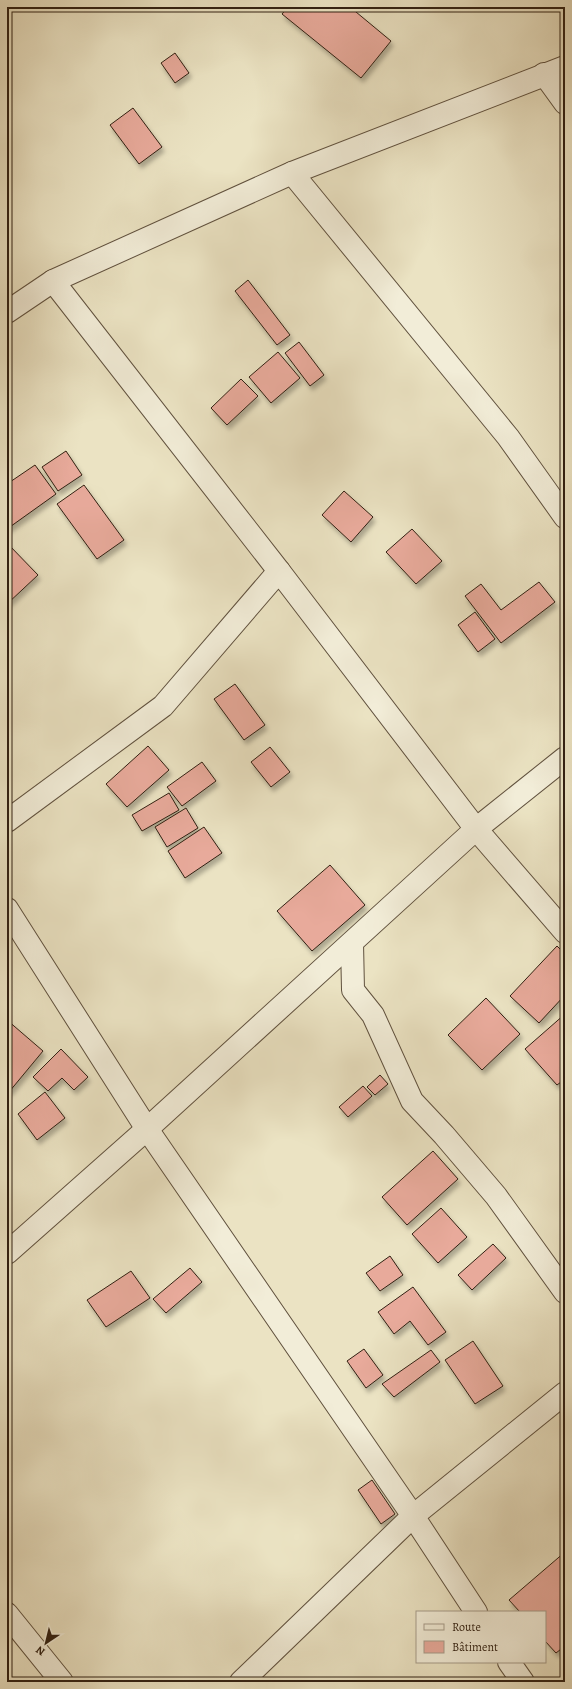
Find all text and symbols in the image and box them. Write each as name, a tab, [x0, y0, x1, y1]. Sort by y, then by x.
legend	[416, 1611, 546, 1663]
text: Route	[452, 1619, 481, 1635]
north arrow	[26, 1623, 66, 1663]
text: Bâtiment	[452, 1639, 498, 1655]
text: N	[33, 1642, 48, 1659]

